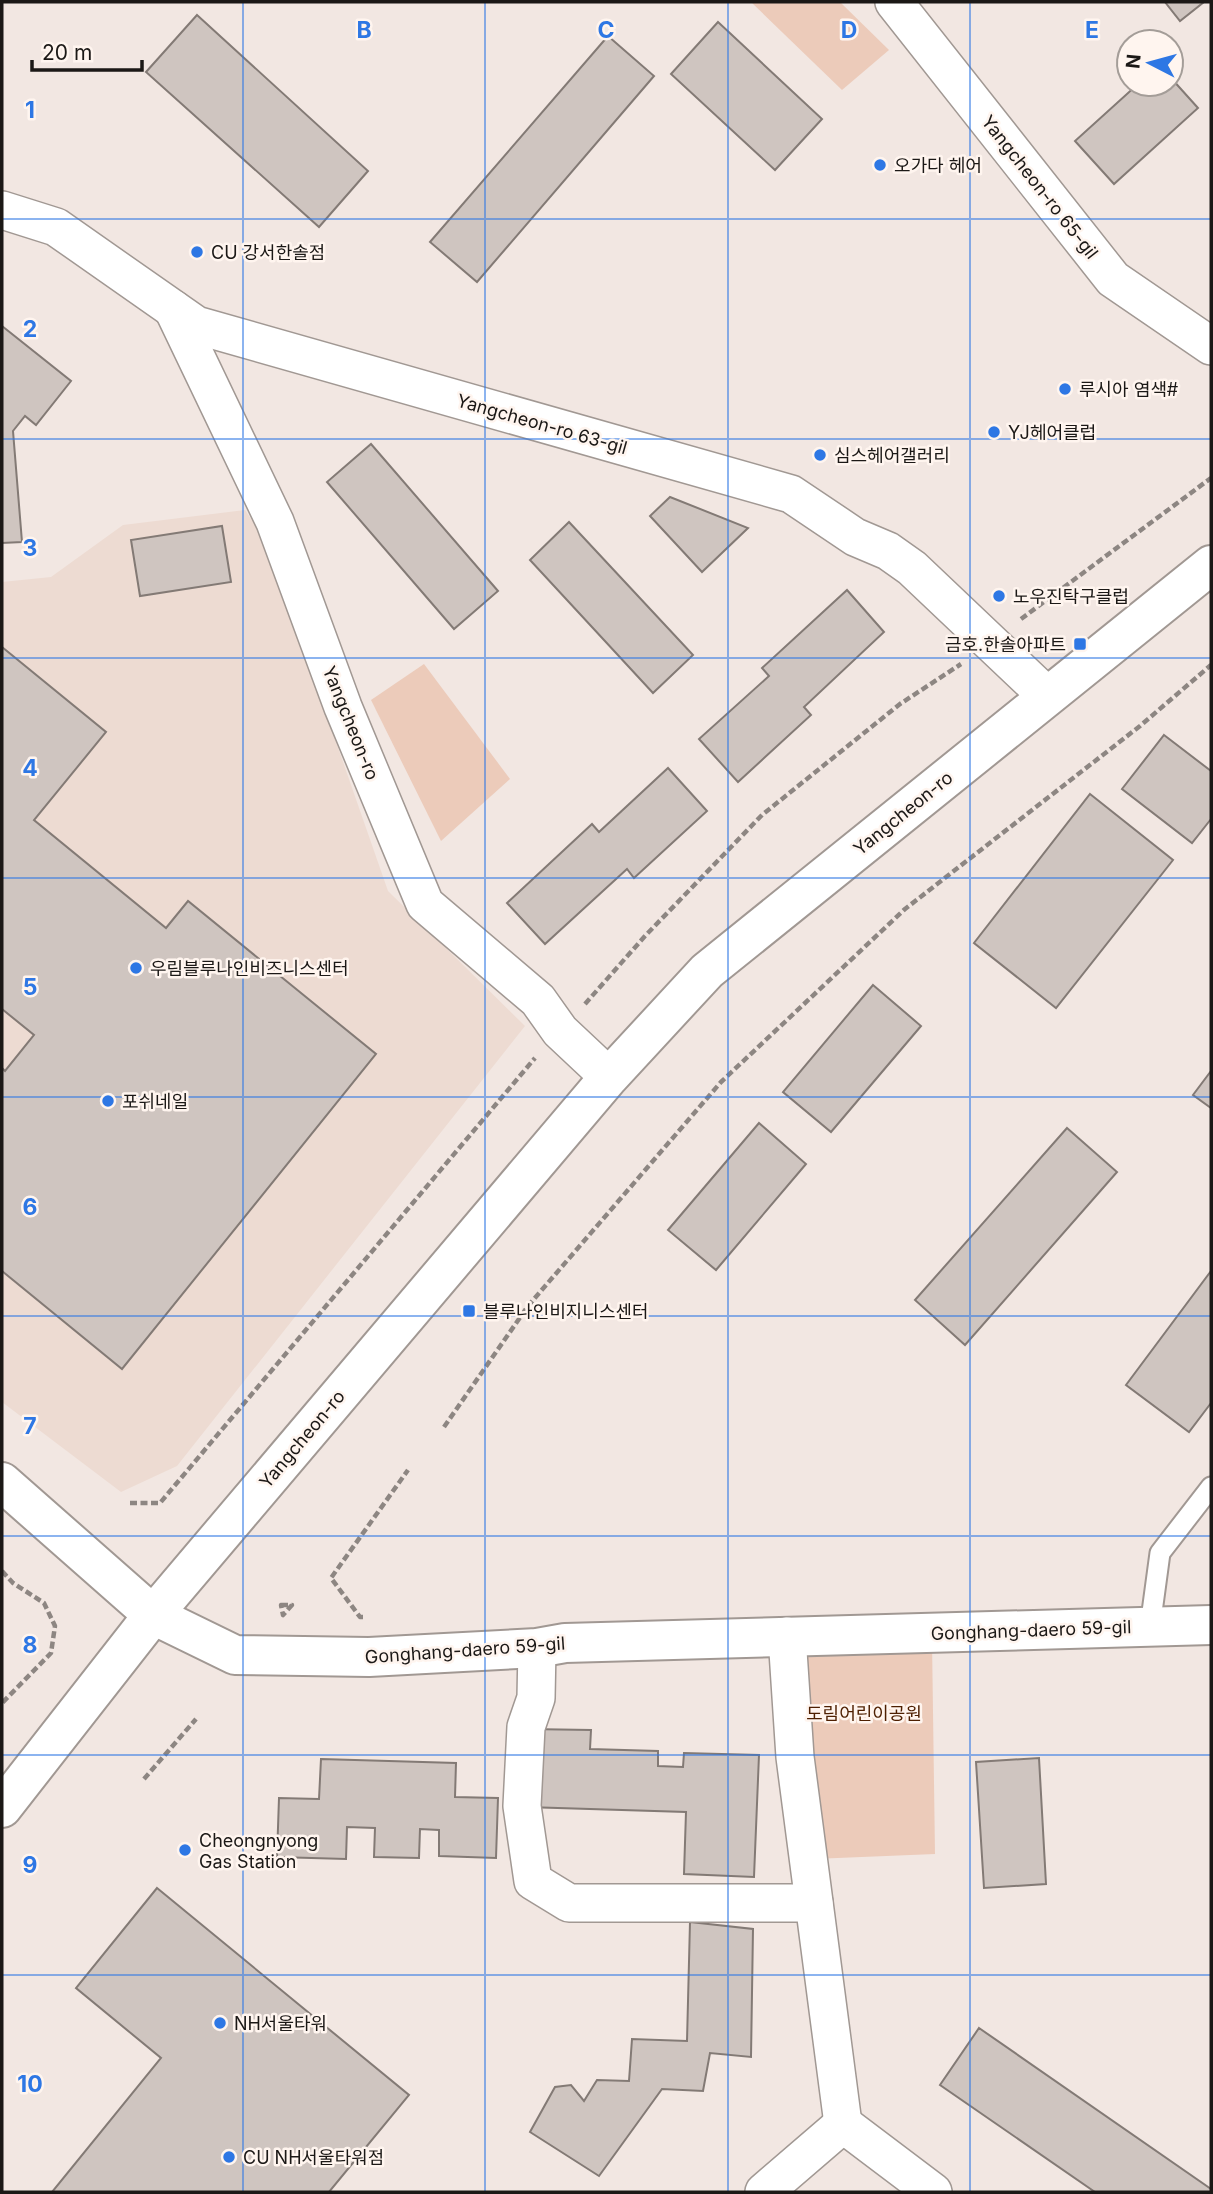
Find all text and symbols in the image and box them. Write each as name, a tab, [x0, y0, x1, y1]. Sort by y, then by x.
text: B	[356, 16, 372, 44]
text: C	[597, 16, 615, 44]
text: D	[841, 16, 857, 44]
text: E	[1085, 16, 1099, 44]
scale bar	[32, 28, 142, 72]
north arrow	[1115, 28, 1185, 98]
text: 20 m	[42, 40, 92, 65]
text: N	[1121, 53, 1146, 70]
text: 1	[25, 96, 35, 124]
street label: Yangcheon-ro 65-gil	[977, 111, 1103, 263]
place label: 오가다 헤어	[894, 155, 982, 176]
marker: 오가다 헤어	[872, 157, 888, 173]
place label: CU 강서한솔점	[211, 242, 325, 263]
marker: CU 강서한솔점	[189, 244, 205, 260]
text: 2	[23, 315, 37, 343]
place label: 루시아 염색#	[1079, 379, 1179, 400]
marker: 루시아 염색#	[1057, 381, 1073, 397]
street label: Yangcheon-ro 63-gil	[454, 390, 630, 458]
place label: YJ헤어클럽	[1008, 422, 1096, 443]
marker: YJ헤어클럽	[986, 424, 1002, 440]
place label: 심스헤어갤러리	[834, 445, 950, 466]
marker: 심스헤어갤러리	[812, 447, 828, 463]
text: 3	[23, 534, 37, 562]
place label: 노우진탁구클럽	[1013, 586, 1129, 607]
marker: 노우진탁구클럽	[991, 588, 1007, 604]
place label: 금호.한솔아파트	[945, 634, 1066, 655]
marker: 금호.한솔아파트	[1072, 636, 1088, 652]
street label: Yangcheon-ro	[319, 663, 383, 783]
text: 4	[22, 754, 38, 782]
street label: Yangcheon-ro	[849, 767, 957, 859]
place label: 우림블루나인비즈니스센터	[150, 958, 349, 979]
marker: 우림블루나인비즈니스센터	[128, 960, 144, 976]
text: 5	[23, 973, 37, 1001]
place label: 포쉬네일	[122, 1091, 188, 1112]
marker: 포쉬네일	[100, 1093, 116, 1109]
text: 6	[23, 1193, 37, 1221]
place label: 블루나인비지니스센터	[483, 1301, 649, 1322]
marker: 블루나인비지니스센터	[461, 1303, 477, 1319]
street label: Yangcheon-ro	[255, 1386, 349, 1492]
text: 7	[23, 1412, 37, 1440]
street label: Gonghang-daero 59-gil	[930, 1616, 1132, 1644]
text: 8	[23, 1631, 37, 1659]
street label: Gonghang-daero 59-gil	[364, 1633, 566, 1667]
park label: 도림어린이공원	[806, 1703, 922, 1724]
place label: Cheongnyong Gas Station	[199, 1830, 318, 1872]
marker: Cheongnyong Gas Station	[177, 1842, 193, 1858]
text: 9	[23, 1851, 37, 1879]
place label: NH서울타워	[234, 2013, 327, 2034]
marker: NH서울타워	[212, 2015, 228, 2031]
text: 10	[17, 2070, 43, 2098]
place label: CU NH서울타워점	[243, 2147, 384, 2168]
marker: CU NH서울타워점	[221, 2149, 237, 2165]

